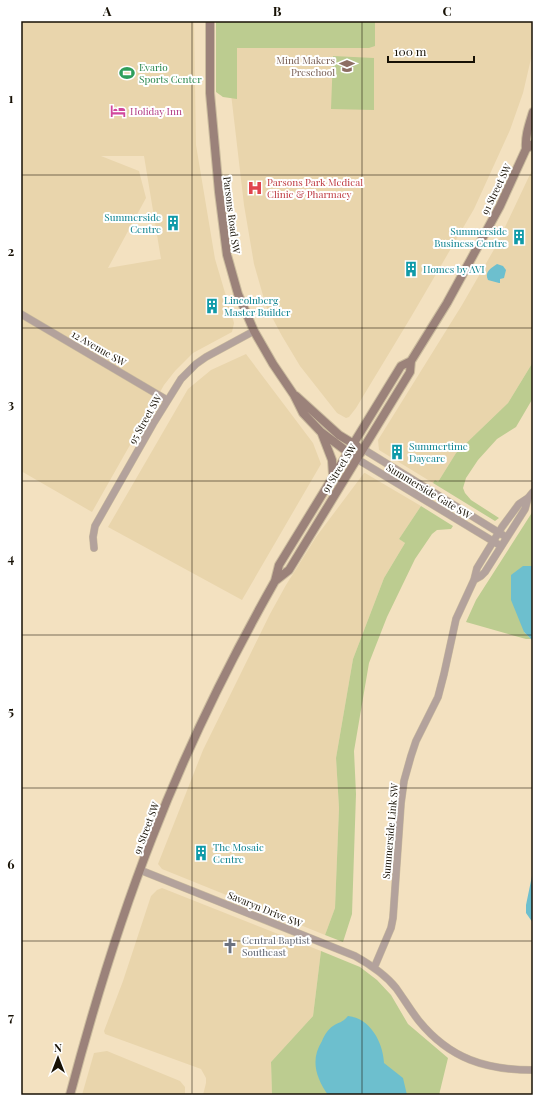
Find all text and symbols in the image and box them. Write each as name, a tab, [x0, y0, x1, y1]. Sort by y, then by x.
text: A	[102, 2, 112, 19]
text: B	[273, 2, 282, 19]
text: C	[442, 2, 452, 19]
scale bar	[388, 38, 474, 64]
text: 100 m	[394, 43, 427, 59]
place label: Mind Makers Preschool	[276, 53, 335, 79]
school or university icon: Mind Makers Preschool	[338, 57, 356, 75]
place label: Evario Sports Center	[139, 60, 202, 86]
sports icon: Evario Sports Center	[118, 64, 136, 82]
text: 1	[9, 89, 14, 106]
hotel icon: Holiday Inn	[109, 102, 127, 120]
place label: Holiday Inn	[130, 104, 182, 118]
street label: 91 Street SW	[478, 160, 515, 217]
place label: Parsons Park Medical Clinic & Pharmacy	[267, 175, 363, 201]
street label: Parsons Road SW	[220, 176, 244, 255]
hospital icon: Parsons Park Medical Clinic & Pharmacy	[246, 179, 264, 197]
place label: Summerside Centre	[104, 210, 161, 236]
building icon: Summerside Centre	[164, 214, 182, 232]
place label: Summerside Business Centre	[434, 224, 507, 250]
building icon: Summerside Business Centre	[510, 228, 528, 246]
text: 2	[8, 242, 15, 259]
building icon: Homes by AVI	[402, 260, 420, 278]
place label: Homes by AVI	[423, 262, 485, 276]
place label: Lincolnberg Master Builder	[224, 293, 291, 319]
building icon: Lincolnberg Master Builder	[203, 297, 221, 315]
street label: 12 Avenue SW	[69, 327, 130, 370]
street label: 95 Street SW	[125, 391, 165, 446]
text: 3	[8, 395, 14, 412]
place label: Summertime Daycare	[409, 439, 468, 465]
street label: 91 Street SW	[319, 440, 360, 495]
building icon: Summertime Daycare	[388, 443, 406, 461]
street label: Summerside Gate SW	[384, 460, 475, 522]
text: 4	[8, 549, 15, 566]
text: 5	[8, 702, 14, 719]
street label: Summerside Link SW	[379, 781, 401, 880]
street label: 91 Street SW	[130, 799, 163, 856]
place label: The Mosaic Centre	[213, 840, 264, 866]
building icon: The Mosaic Centre	[192, 844, 210, 862]
text: 6	[7, 855, 15, 872]
street label: Savaryn Drive SW	[226, 888, 305, 931]
place label: Central Baptist Southeast	[242, 933, 310, 959]
church icon: Central Baptist Southeast	[221, 937, 239, 955]
text: 7	[8, 1008, 14, 1025]
north arrow	[38, 1038, 78, 1078]
text: N	[54, 1040, 62, 1055]

